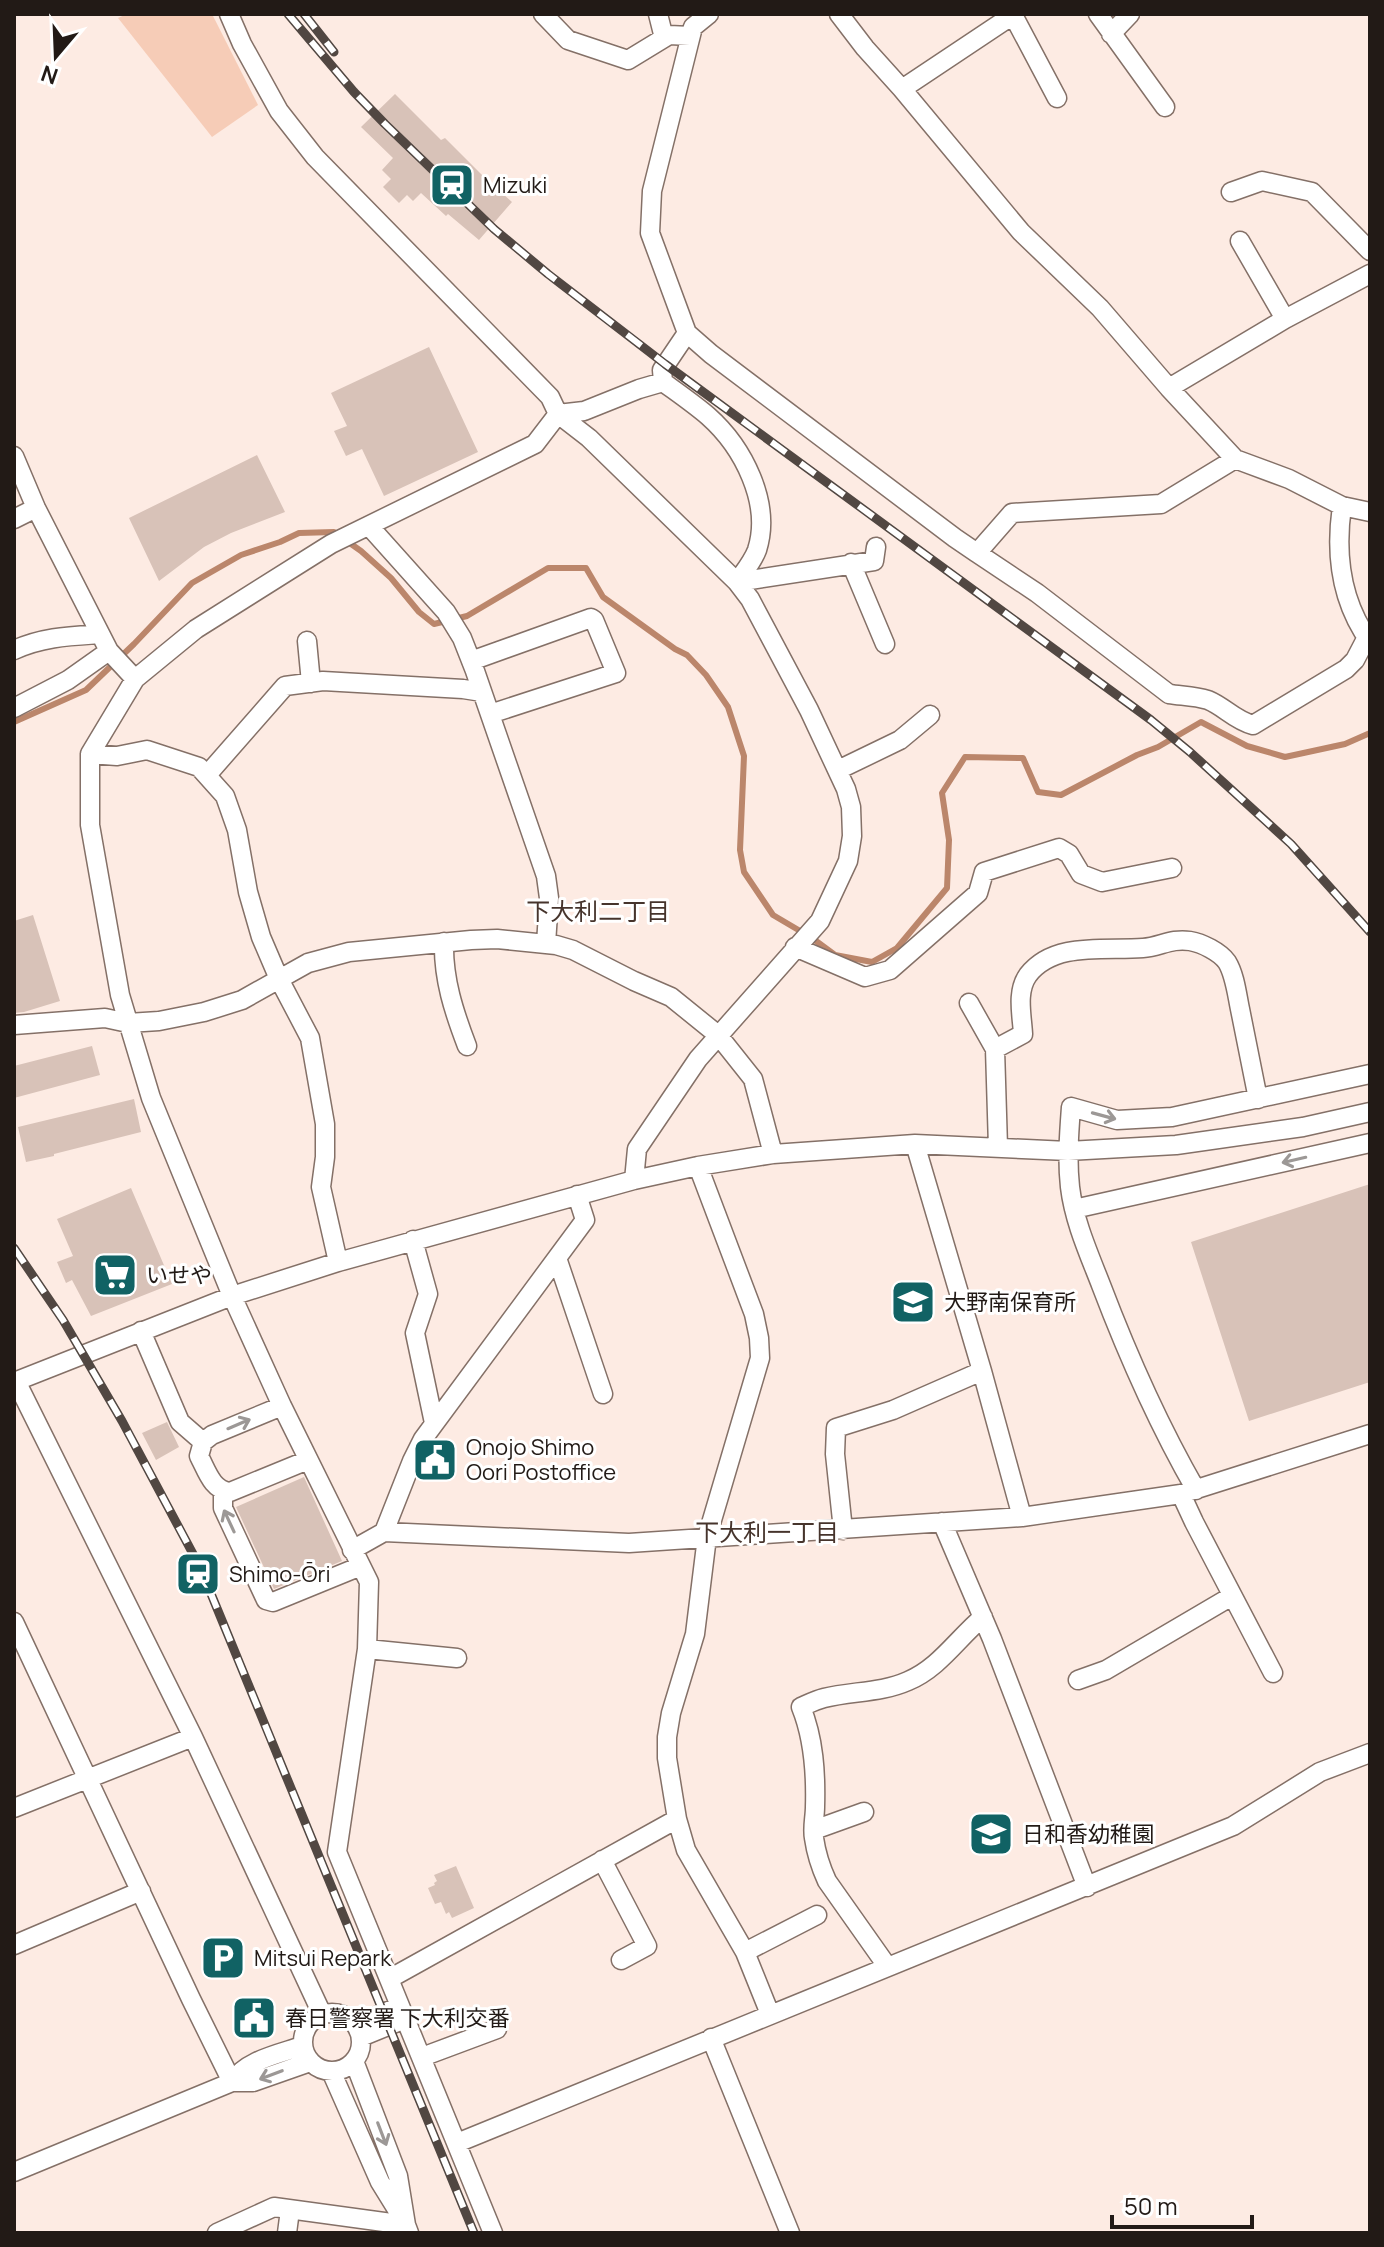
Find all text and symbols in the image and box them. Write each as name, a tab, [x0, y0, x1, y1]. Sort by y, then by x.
north arrow	[16, 16, 96, 96]
text: N	[37, 58, 62, 92]
station icon: Mizuki	[428, 161, 476, 209]
place label: Mizuki	[483, 170, 547, 200]
district label: 下大利二丁目	[526, 894, 670, 927]
one-way arrow	[1090, 1110, 1116, 1125]
one-way arrow	[1282, 1153, 1307, 1168]
supermarket icon: いせや	[91, 1251, 139, 1299]
place label: いせや	[146, 1260, 212, 1290]
school or university icon: 大野南保育所	[889, 1278, 937, 1326]
place label: 大野南保育所	[944, 1287, 1076, 1317]
one-way arrow	[226, 1415, 251, 1430]
place label: Onojo Shimo Oori Postoffice	[466, 1432, 616, 1487]
public building icon: Onojo Shimo Oori Postoffice	[411, 1436, 459, 1484]
one-way arrow	[221, 1509, 236, 1533]
district label: 下大利一丁目	[695, 1515, 839, 1548]
station icon: Shimo-Ōri	[174, 1550, 222, 1598]
place label: Shimo-Ōri	[229, 1559, 331, 1589]
school or university icon: 日和香幼稚園	[967, 1810, 1015, 1858]
place label: 日和香幼稚園	[1022, 1819, 1154, 1849]
parking icon: Mitsui Repark	[199, 1934, 247, 1982]
place label: Mitsui Repark	[254, 1943, 392, 1973]
public building icon: 春日警察署 下大利交番	[230, 1994, 278, 2042]
place label: 春日警察署 下大利交番	[285, 2003, 509, 2033]
one-way arrow	[259, 2069, 284, 2083]
one-way arrow	[376, 2121, 390, 2146]
scale bar	[1112, 2179, 1252, 2229]
text: 50 m	[1124, 2189, 1178, 2222]

